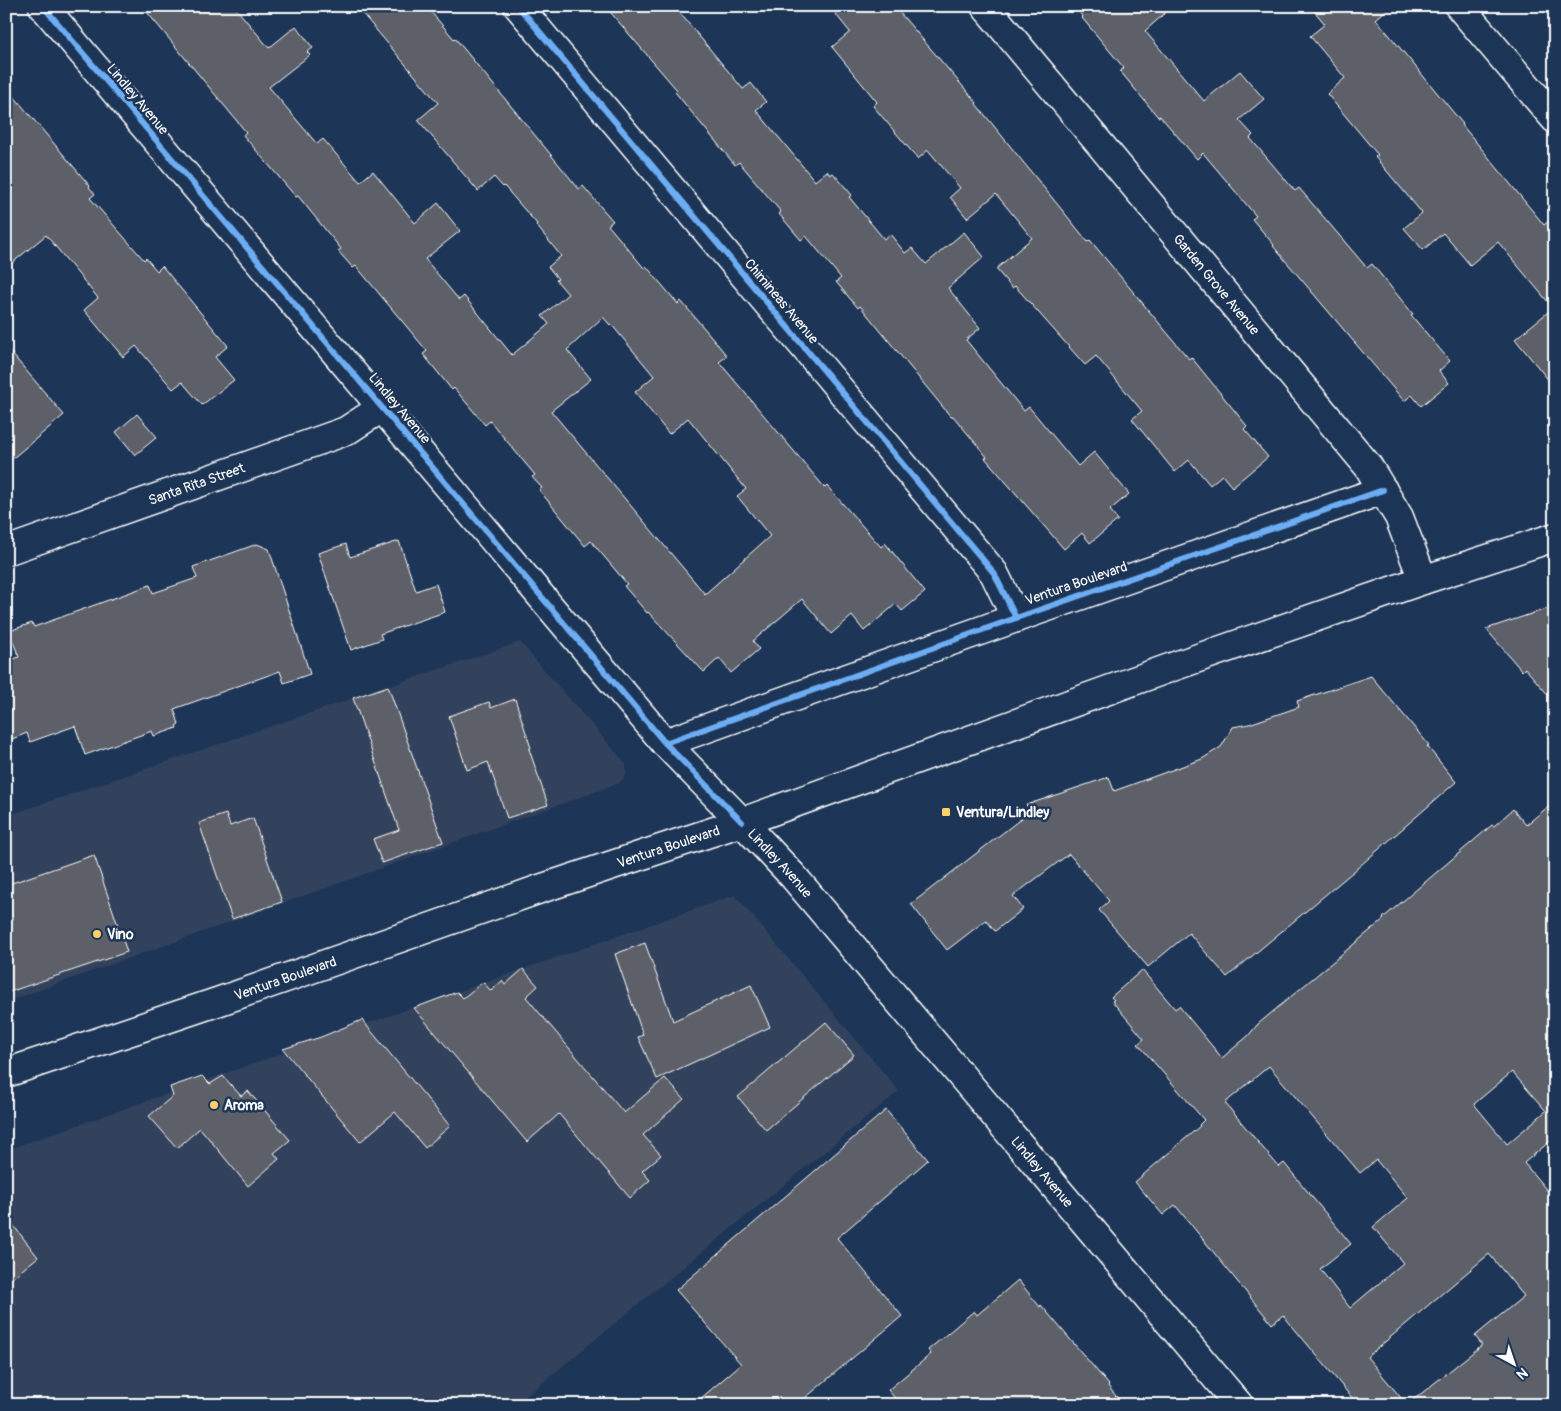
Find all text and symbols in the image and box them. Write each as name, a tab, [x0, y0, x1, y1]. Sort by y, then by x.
street label: Lindley Avenue	[103, 60, 172, 138]
street label: Garden Grove Avenue	[1169, 231, 1263, 338]
street label: Chimineas Avenue	[741, 255, 822, 347]
street label: Lindley Avenue	[365, 369, 434, 447]
street label: Santa Rita Street	[146, 459, 247, 509]
street label: Ventura Boulevard	[1023, 558, 1130, 609]
place label: Ventura/Lindley	[956, 804, 1049, 821]
marker: Ventura/Lindley	[940, 806, 952, 818]
street label: Ventura Boulevard	[615, 822, 722, 872]
street label: Lindley Avenue	[744, 825, 816, 901]
place label: Vino	[107, 926, 134, 943]
marker: Vino	[91, 928, 103, 940]
street label: Ventura Boulevard	[232, 953, 339, 1004]
place label: Aroma	[224, 1097, 264, 1114]
marker: Aroma	[208, 1099, 220, 1111]
street label: Lindley Avenue	[1007, 1133, 1077, 1211]
north arrow	[1488, 1338, 1538, 1388]
text: N	[1513, 1364, 1531, 1383]

